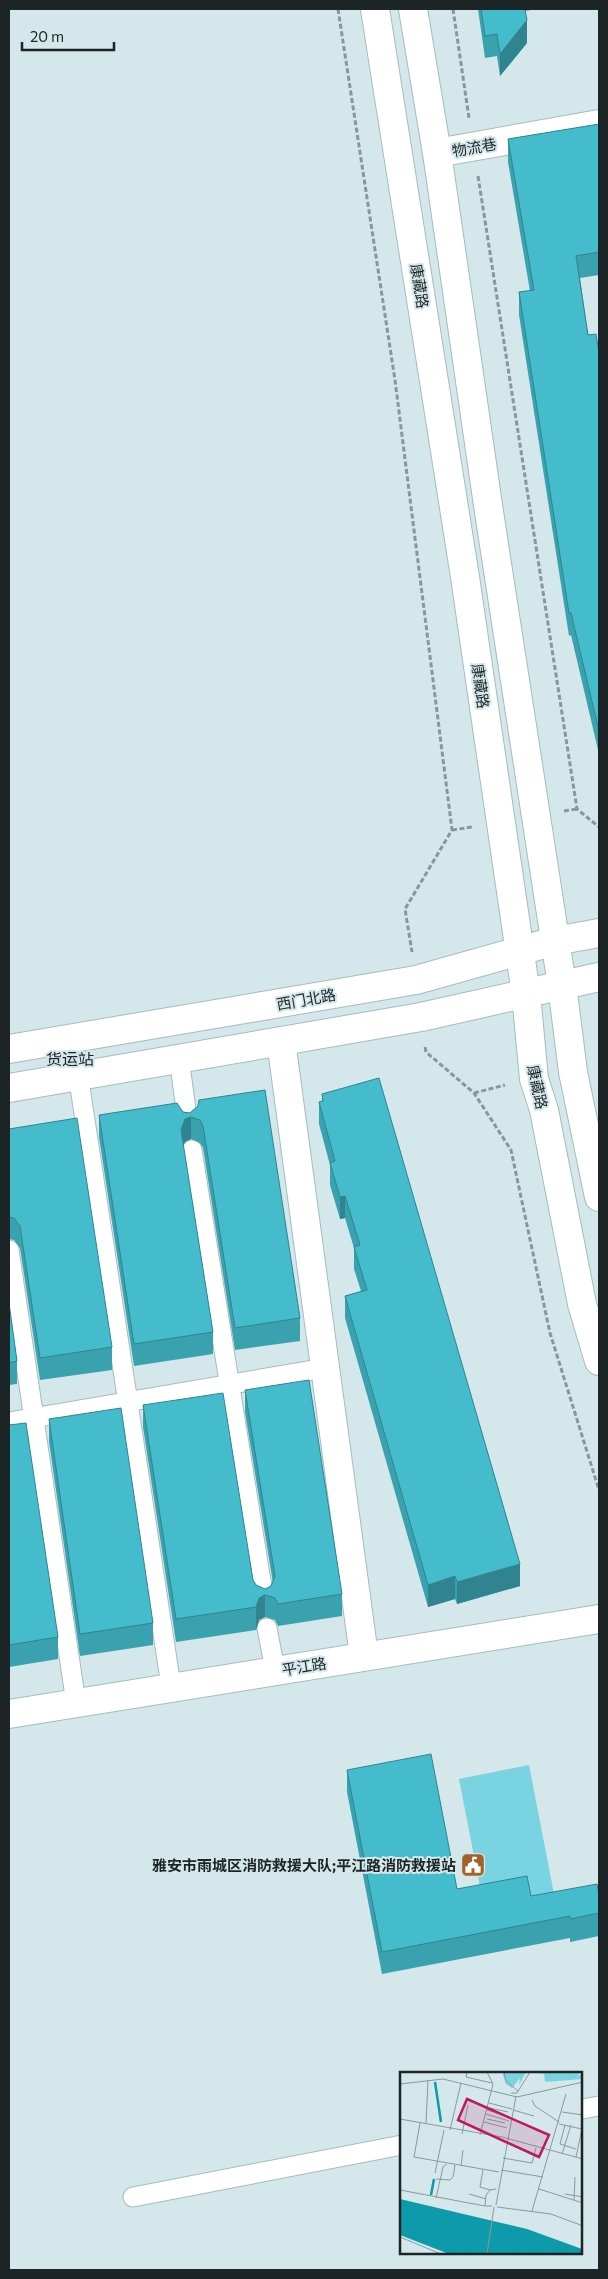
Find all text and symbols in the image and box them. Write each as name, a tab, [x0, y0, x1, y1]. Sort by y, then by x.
scale bar	[22, 20, 115, 52]
text: 20 m	[30, 27, 64, 45]
street label: 物流巷	[450, 134, 498, 160]
street label: 康藏路	[408, 262, 432, 310]
street label: 康藏路	[469, 662, 493, 710]
street label: 西门北路	[275, 985, 337, 1013]
district label: 货运站	[46, 1049, 94, 1068]
street label: 康藏路	[525, 1063, 551, 1111]
street label: 平江路	[280, 1654, 328, 1678]
public building icon: 雅安市雨城区消防救援大队;平江路消防救援站	[460, 1852, 486, 1878]
place label: 雅安市雨城区消防救援大队;平江路消防救援站	[152, 1856, 456, 1874]
inset map	[400, 2072, 583, 2254]

